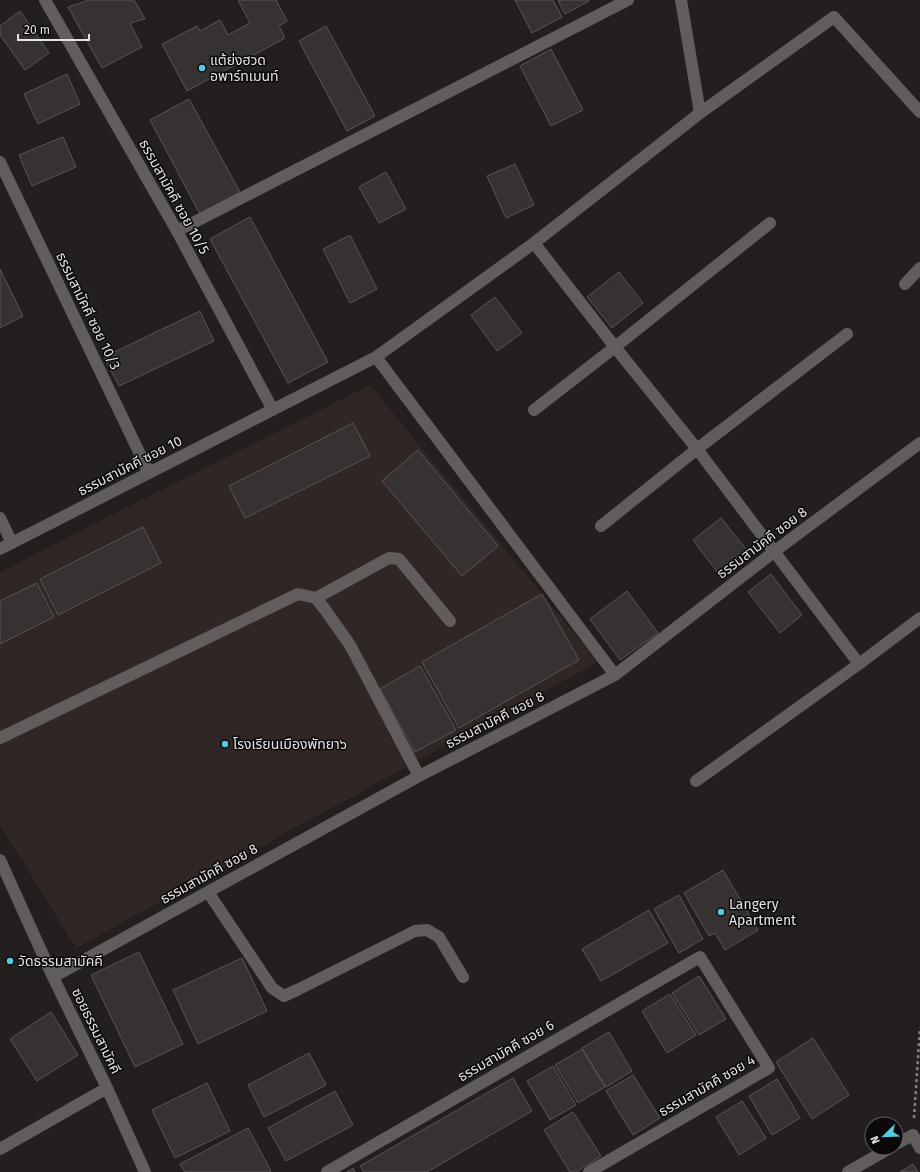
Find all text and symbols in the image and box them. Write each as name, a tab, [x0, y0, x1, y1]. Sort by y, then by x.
scale bar	[18, 16, 89, 42]
text: 20 m	[24, 23, 50, 37]
place label: แต้ย่งฮวด อพาร์ทเมนท์	[210, 52, 279, 85]
marker: แต้ย่งฮวด อพาร์ทเมนท์	[197, 63, 207, 73]
street label: ธรรมสามัคคี ซอย 10/5	[135, 137, 213, 257]
street label: ธรรมสามัคคี ซอย 10/3	[52, 249, 124, 373]
street label: ธรรมสามัคคี ซอย 10	[75, 432, 185, 500]
street label: ธรรมสามัคคี ซอย 8	[714, 503, 811, 582]
street label: ธรรมสามัคคี ซอย 8	[443, 688, 548, 752]
place label: โรงเรียนเมืองพัทยา๖	[233, 736, 347, 753]
marker: โรงเรียนเมืองพัทยา๖	[220, 739, 230, 749]
street label: ธรรมสามัคคี ซอย 8	[157, 840, 261, 908]
place label: Langery Apartment	[729, 896, 797, 929]
marker: Langery Apartment	[716, 907, 726, 917]
place label: วัดธรรมสามัคคี	[18, 953, 103, 970]
marker: วัดธรรมสามัคคี	[5, 956, 15, 966]
street label: ซอยธรรมสามัคคี	[68, 985, 124, 1077]
street label: ธรรมสามัคคี ซอย 6	[455, 1017, 557, 1085]
street label: ธรรมสามัคคี ซอย 4	[656, 1051, 759, 1120]
north arrow	[864, 1116, 904, 1156]
text: N	[868, 1134, 883, 1146]

